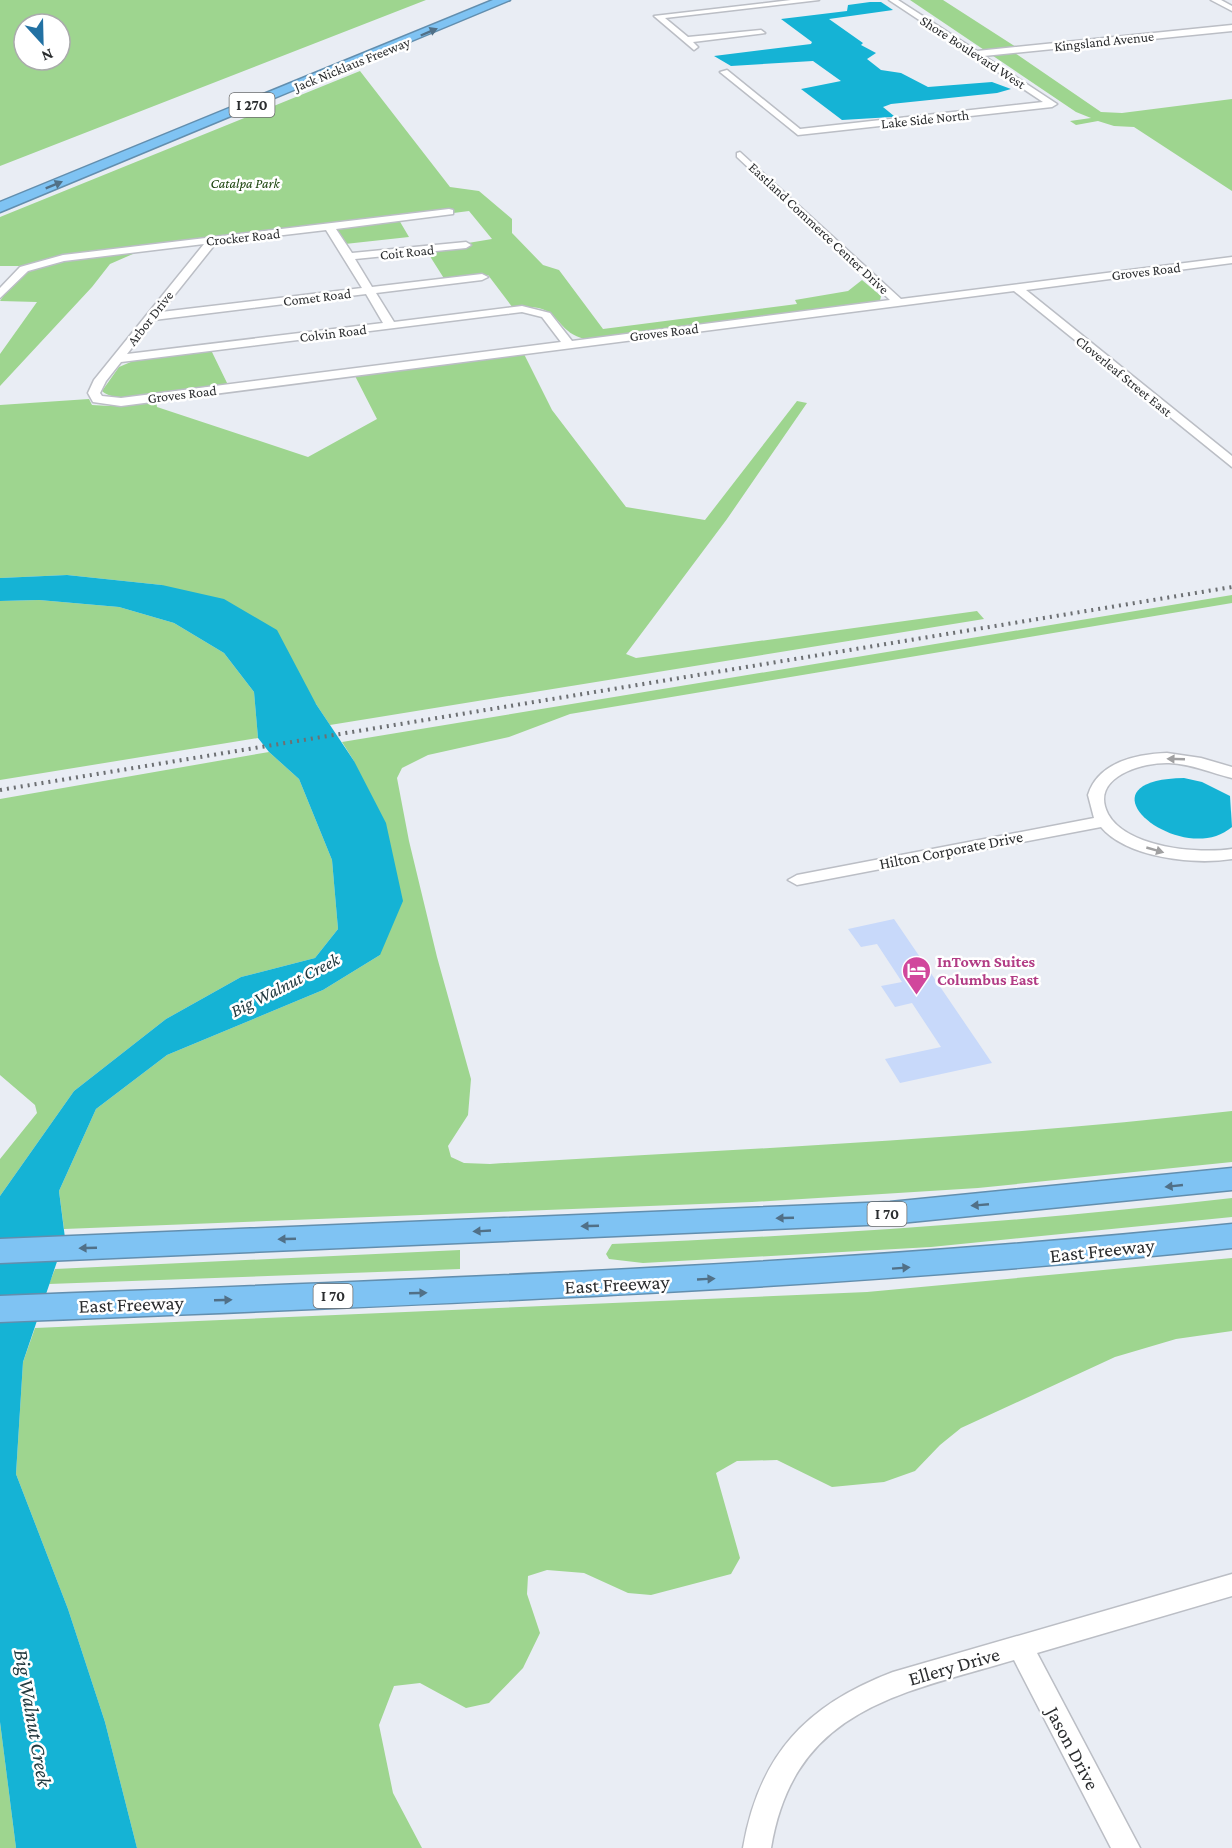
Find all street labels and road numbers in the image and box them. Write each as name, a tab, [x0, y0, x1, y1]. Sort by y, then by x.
street label: Shore Boulevard West	[917, 12, 1029, 92]
street label: Kingsland Avenue	[1053, 28, 1155, 54]
street label: Jack Nicklaus Freeway	[290, 33, 413, 95]
road number: I 270	[230, 93, 274, 117]
street label: Lake Side North	[880, 106, 970, 132]
street label: Eastland Commerce Center Drive	[746, 159, 892, 297]
street label: Crocker Road	[205, 225, 281, 249]
street label: Coit Road	[379, 241, 436, 263]
street label: Groves Road	[1111, 259, 1182, 283]
street label: Comet Road	[282, 285, 352, 309]
street label: Arbor Drive	[124, 287, 176, 349]
street label: Groves Road	[629, 320, 700, 344]
street label: Colvin Road	[299, 321, 368, 345]
street label: Cloverleaf Street East	[1073, 332, 1176, 420]
street label: Groves Road	[147, 382, 218, 406]
street label: Hilton Corporate Drive	[878, 828, 1024, 873]
road number: I 70	[868, 1202, 906, 1226]
street label: East Freeway	[1049, 1233, 1156, 1267]
street label: East Freeway	[564, 1270, 671, 1299]
road number: I 70	[314, 1284, 352, 1308]
street label: East Freeway	[78, 1291, 185, 1318]
street label: Ellery Drive	[906, 1642, 1003, 1690]
street label: Jason Drive	[1040, 1701, 1104, 1794]

